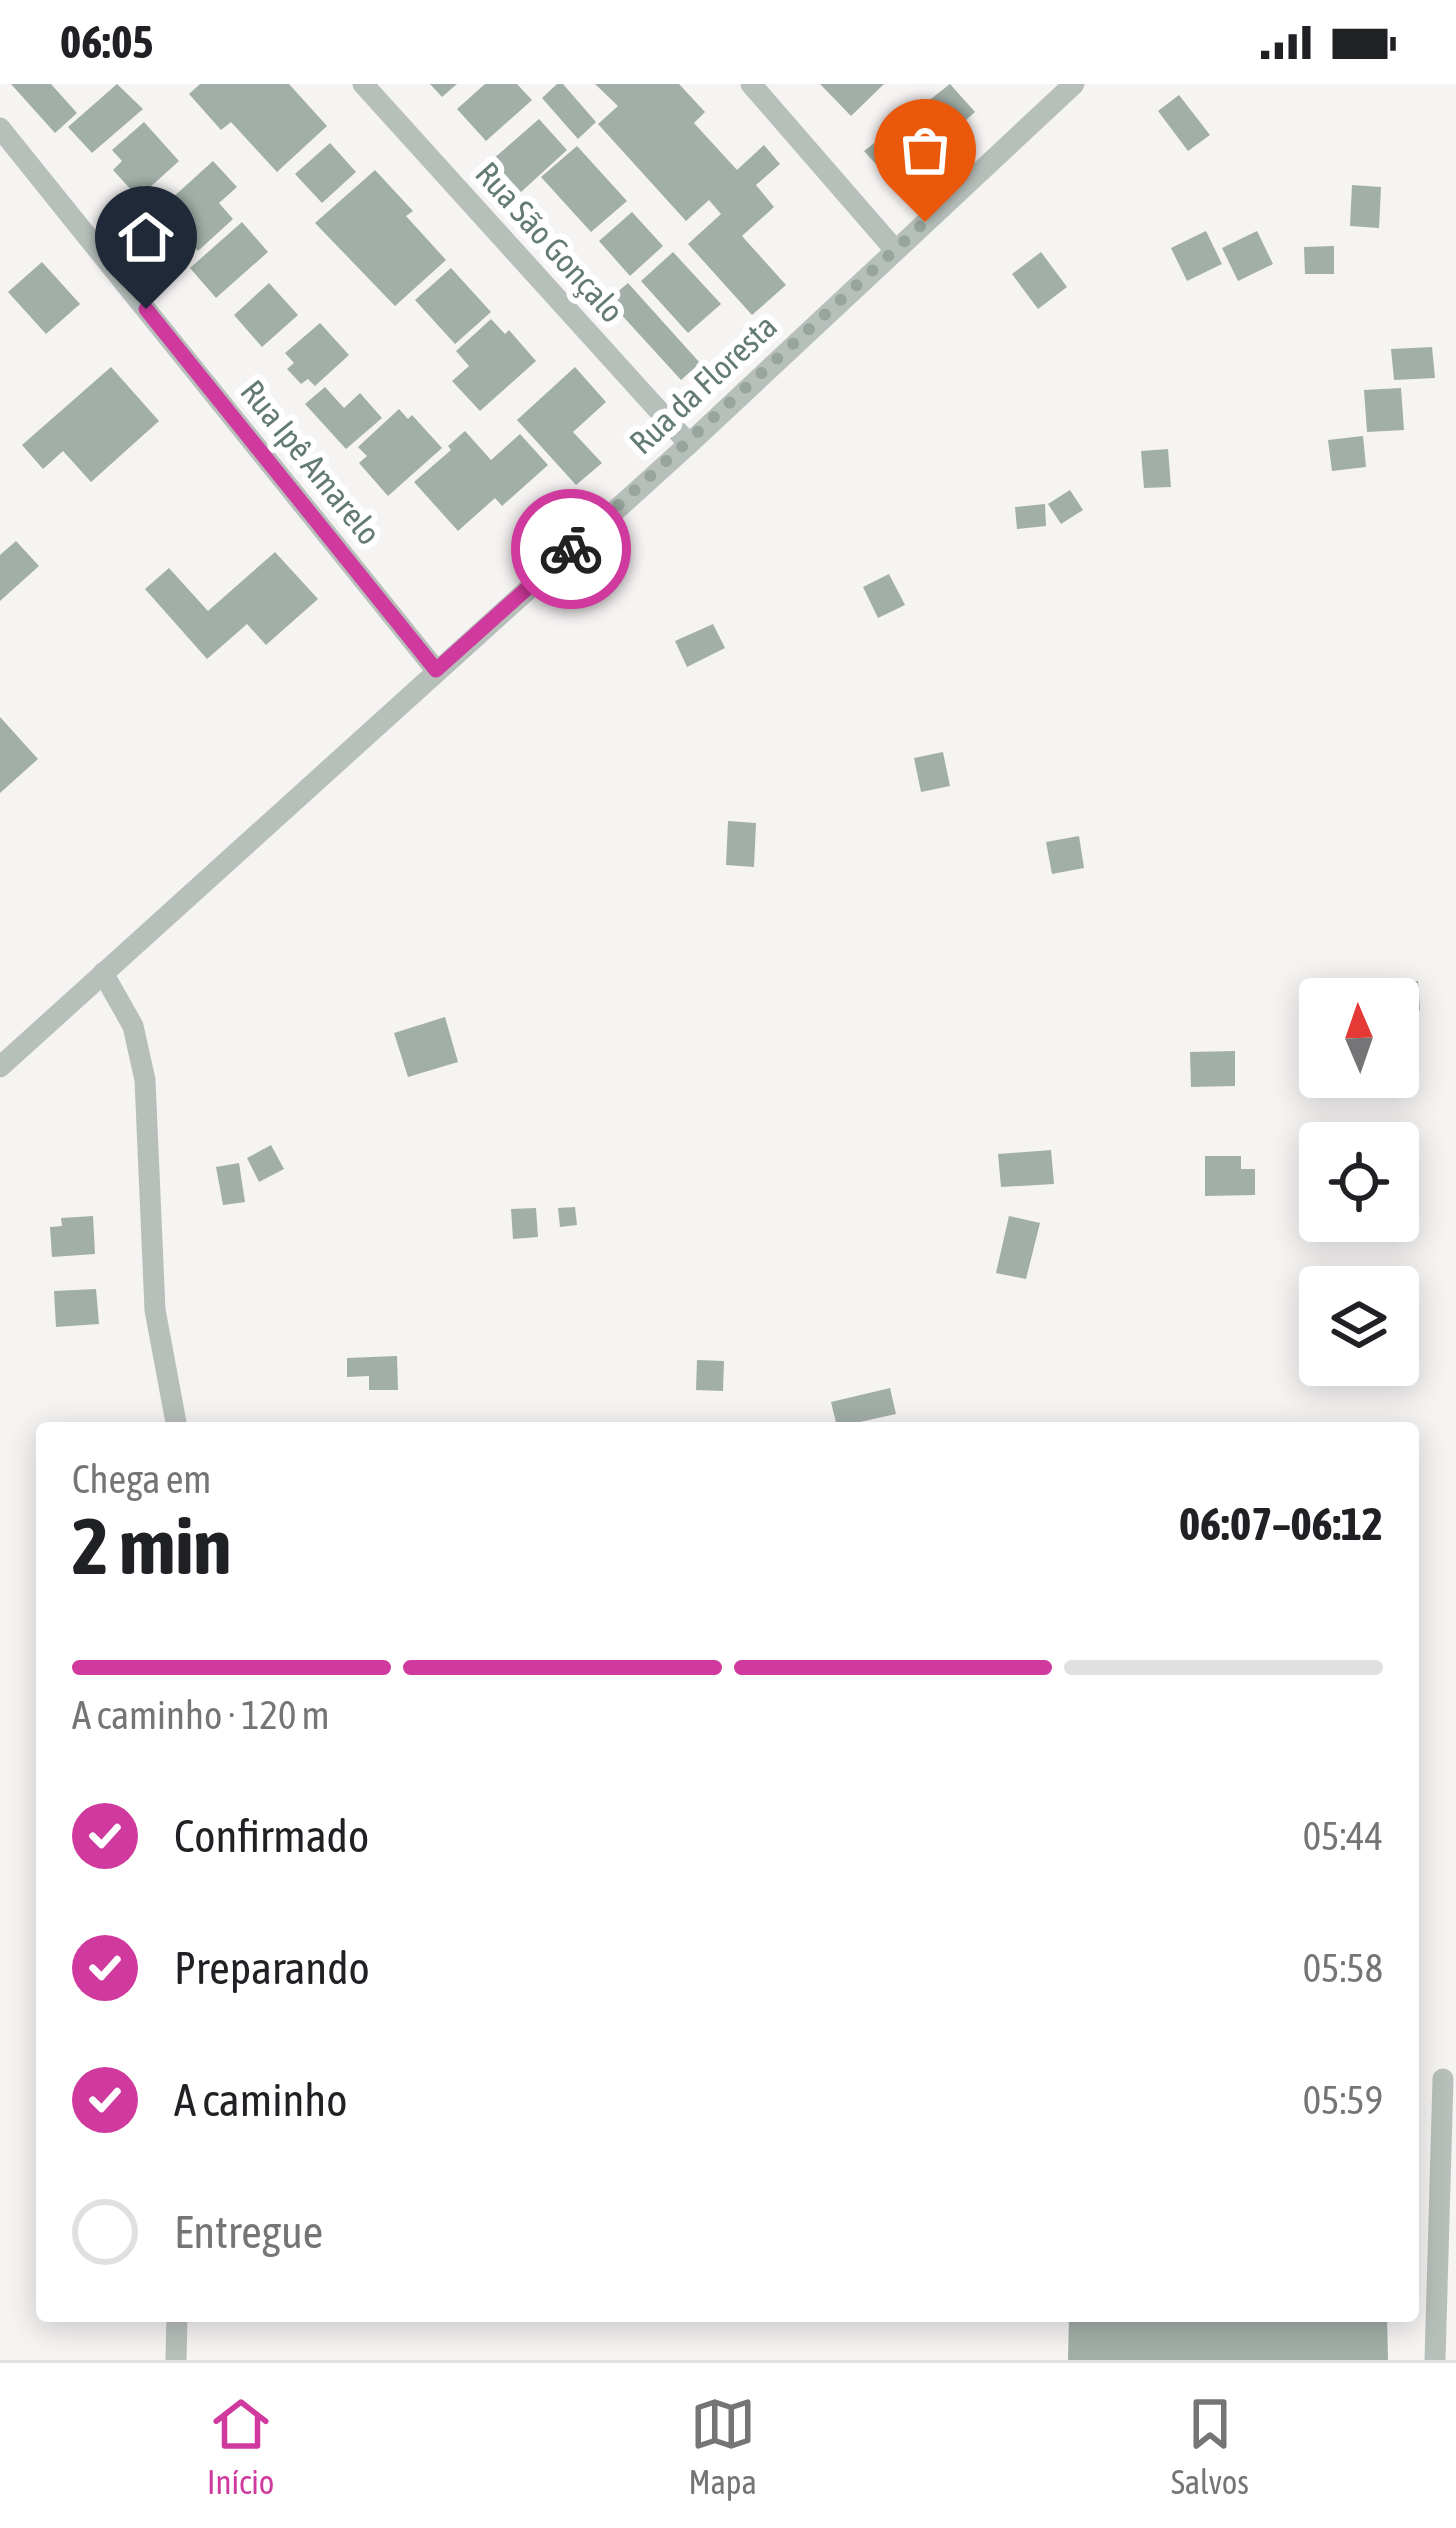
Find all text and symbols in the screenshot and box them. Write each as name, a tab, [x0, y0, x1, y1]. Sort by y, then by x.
text: 06:05	[60, 16, 154, 68]
pin	[874, 99, 976, 222]
icon: bag	[892, 117, 958, 183]
street label: Rua São Gonçalo	[468, 154, 632, 330]
pin	[95, 186, 197, 309]
icon: home	[113, 204, 179, 270]
street label: Rua da Floresta	[622, 307, 784, 461]
street label: Rua Ipê Amarelo	[233, 372, 389, 552]
courier	[511, 489, 631, 609]
icon: bike	[538, 516, 604, 582]
north arrow	[1299, 978, 1419, 1098]
map controls	[1299, 978, 1419, 1386]
button: locate	[1299, 1122, 1419, 1242]
button: layers	[1299, 1266, 1419, 1386]
text: Chega em	[72, 1457, 211, 1501]
text: 06:07–06:12	[1179, 1498, 1383, 1550]
text: 2 min	[72, 1501, 231, 1591]
text: A caminho · 120 m	[72, 1693, 330, 1737]
icon: check	[72, 1803, 138, 1869]
text: Confirmado	[174, 1810, 369, 1862]
text: 05:44	[1303, 1814, 1383, 1858]
icon: check	[72, 1935, 138, 2001]
text: Preparando	[174, 1942, 370, 1994]
text: 05:58	[1303, 1946, 1383, 1990]
icon: check	[72, 2067, 138, 2133]
text: A caminho	[174, 2074, 347, 2126]
text: 05:59	[1303, 2078, 1383, 2122]
text: Entregue	[174, 2206, 323, 2258]
tab: Início	[207, 2391, 274, 2501]
tab: Mapa	[688, 2391, 757, 2501]
tab: Salvos	[1171, 2391, 1249, 2501]

